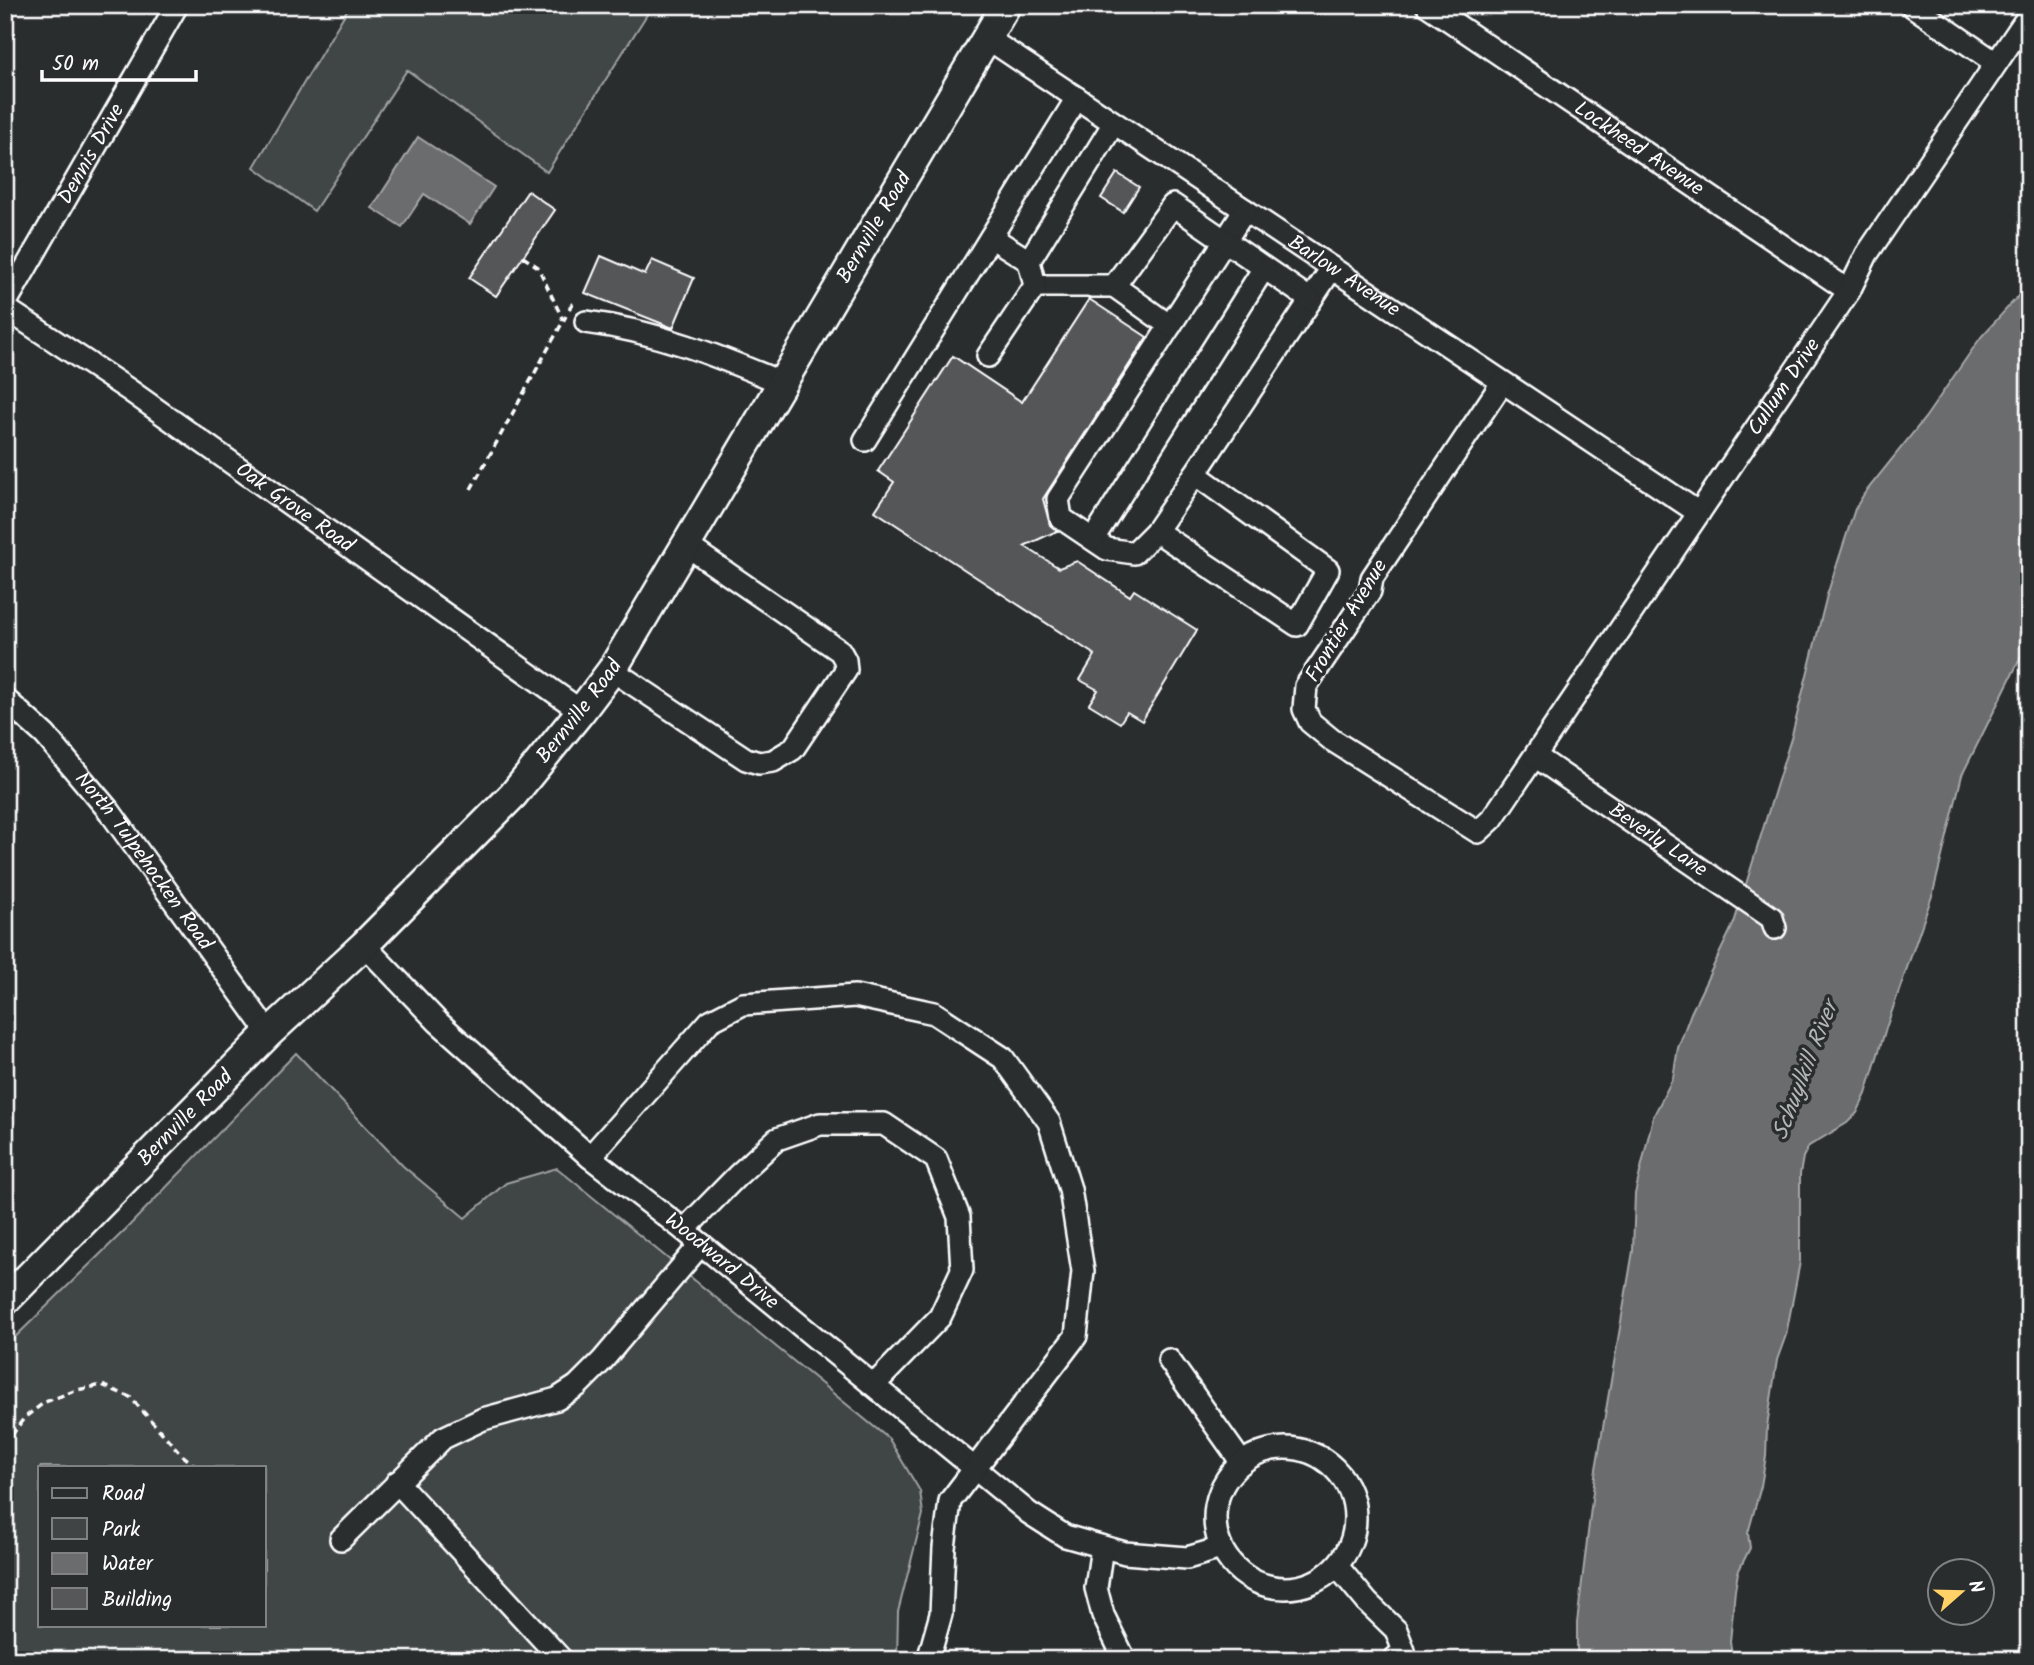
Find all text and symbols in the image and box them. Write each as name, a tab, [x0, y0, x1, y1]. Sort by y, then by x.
scale bar	[42, 38, 196, 82]
text: 50 m	[52, 48, 99, 81]
street label: Lockheed Avenue	[1567, 93, 1711, 205]
street label: Dennis Drive	[49, 97, 134, 211]
street label: Bernville Road	[828, 165, 921, 290]
street label: Barlow Avenue	[1281, 226, 1407, 326]
street label: Cullum Drive	[1739, 331, 1829, 443]
street label: Oak Grove Road	[228, 454, 362, 562]
street label: Frontier Avenue	[1297, 553, 1397, 689]
street label: Bernville Road	[528, 653, 632, 771]
street label: North Tulpehocken Road	[66, 764, 221, 958]
street label: Beverly Lane	[1602, 794, 1715, 886]
water label: Schuylkill River	[1763, 992, 1850, 1145]
street label: Bernville Road	[130, 1061, 241, 1174]
street label: Woodward Drive	[657, 1204, 787, 1318]
legend	[38, 1466, 266, 1626]
text: Road	[102, 1478, 145, 1511]
text: Park	[102, 1514, 140, 1547]
text: Water	[102, 1548, 154, 1581]
north arrow	[1926, 1556, 1996, 1626]
text: N	[1959, 1576, 1991, 1598]
text: Building	[102, 1584, 172, 1617]

